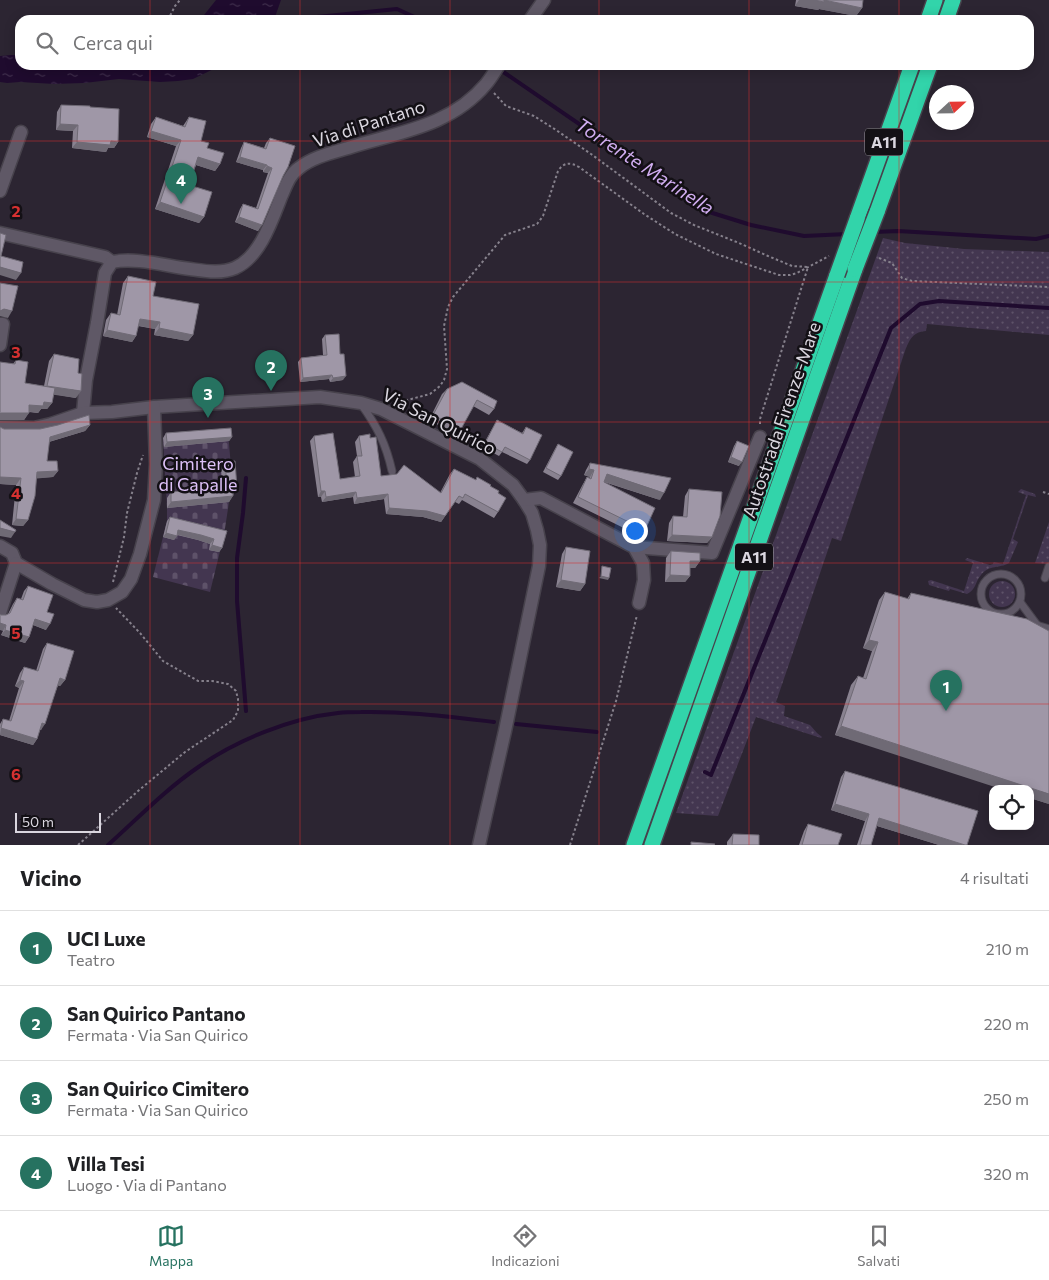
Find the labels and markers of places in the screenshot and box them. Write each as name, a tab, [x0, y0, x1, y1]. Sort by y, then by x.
pin: 4	[165, 163, 197, 204]
pin: 2	[255, 350, 287, 391]
pin: 3	[192, 377, 224, 418]
pin: 1	[930, 670, 962, 711]

